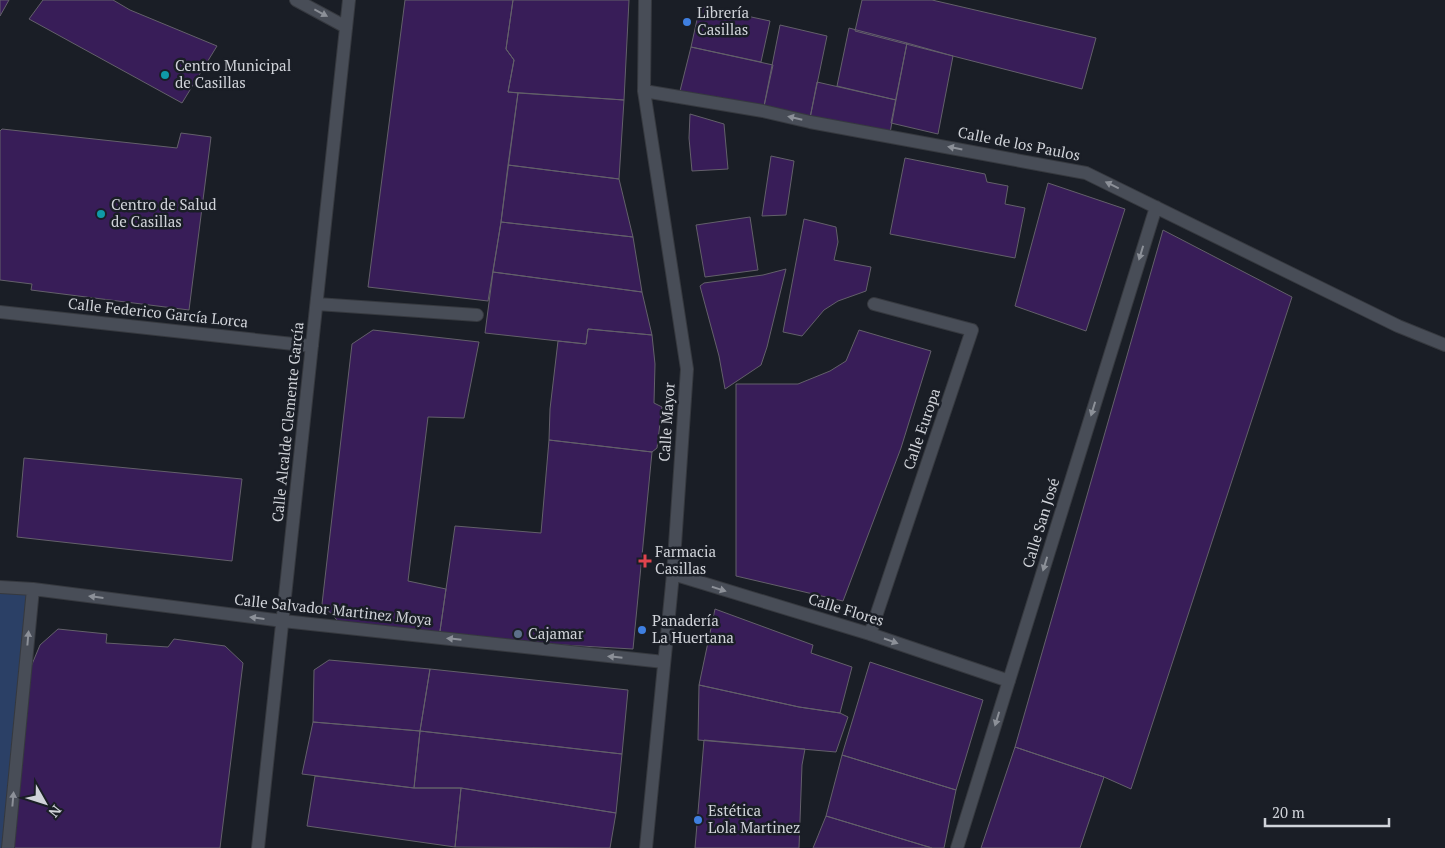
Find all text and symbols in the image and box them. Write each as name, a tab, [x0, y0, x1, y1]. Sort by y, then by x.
place label: Librería Casillas	[697, 2, 750, 39]
one-way arrow	[314, 9, 327, 18]
marker: Librería Casillas	[681, 16, 693, 28]
place label: Centro Municipal de Casillas	[175, 55, 291, 92]
marker: Centro Municipal de Casillas	[159, 69, 171, 81]
one-way arrow	[787, 114, 803, 122]
street label: Calle de los Paulos	[956, 121, 1082, 165]
one-way arrow	[946, 144, 962, 152]
one-way arrow	[1105, 181, 1119, 189]
place label: Centro de Salud de Casillas	[111, 194, 217, 231]
marker: Centro de Salud de Casillas	[95, 208, 107, 220]
one-way arrow	[1137, 246, 1145, 261]
street label: Calle Federico García Lorca	[67, 293, 250, 331]
street label: Calle Alcalde Clemente García	[267, 320, 308, 523]
street label: Calle Mayor	[653, 381, 679, 462]
street label: Calle Europa	[898, 385, 944, 472]
one-way arrow	[1089, 401, 1097, 416]
street label: Calle San José	[1017, 475, 1063, 570]
place label: Farmacia Casillas	[655, 541, 717, 578]
marker: Farmacia Casillas	[639, 555, 651, 567]
one-way arrow	[1041, 557, 1049, 572]
one-way arrow	[712, 585, 727, 593]
street label: Calle Flores	[806, 588, 887, 630]
street label: Calle Salvador Martinez Moya	[233, 589, 433, 629]
one-way arrow	[88, 593, 104, 601]
place label: Panadería La Huertana	[652, 610, 734, 647]
one-way arrow	[249, 614, 265, 622]
place label: Cajamar	[528, 623, 584, 643]
marker: Panadería La Huertana	[636, 624, 648, 636]
marker: Cajamar	[512, 628, 524, 640]
one-way arrow	[24, 629, 32, 645]
one-way arrow	[445, 635, 461, 643]
one-way arrow	[884, 638, 899, 646]
one-way arrow	[607, 653, 623, 661]
one-way arrow	[993, 712, 1001, 727]
north arrow	[20, 778, 70, 828]
one-way arrow	[9, 791, 17, 807]
scale bar	[1265, 796, 1389, 828]
place label: Estética Lola Martinez	[708, 800, 800, 837]
text: N	[45, 801, 66, 822]
text: 20 m	[1272, 802, 1305, 822]
marker: Estética Lola Martinez	[692, 814, 704, 826]

